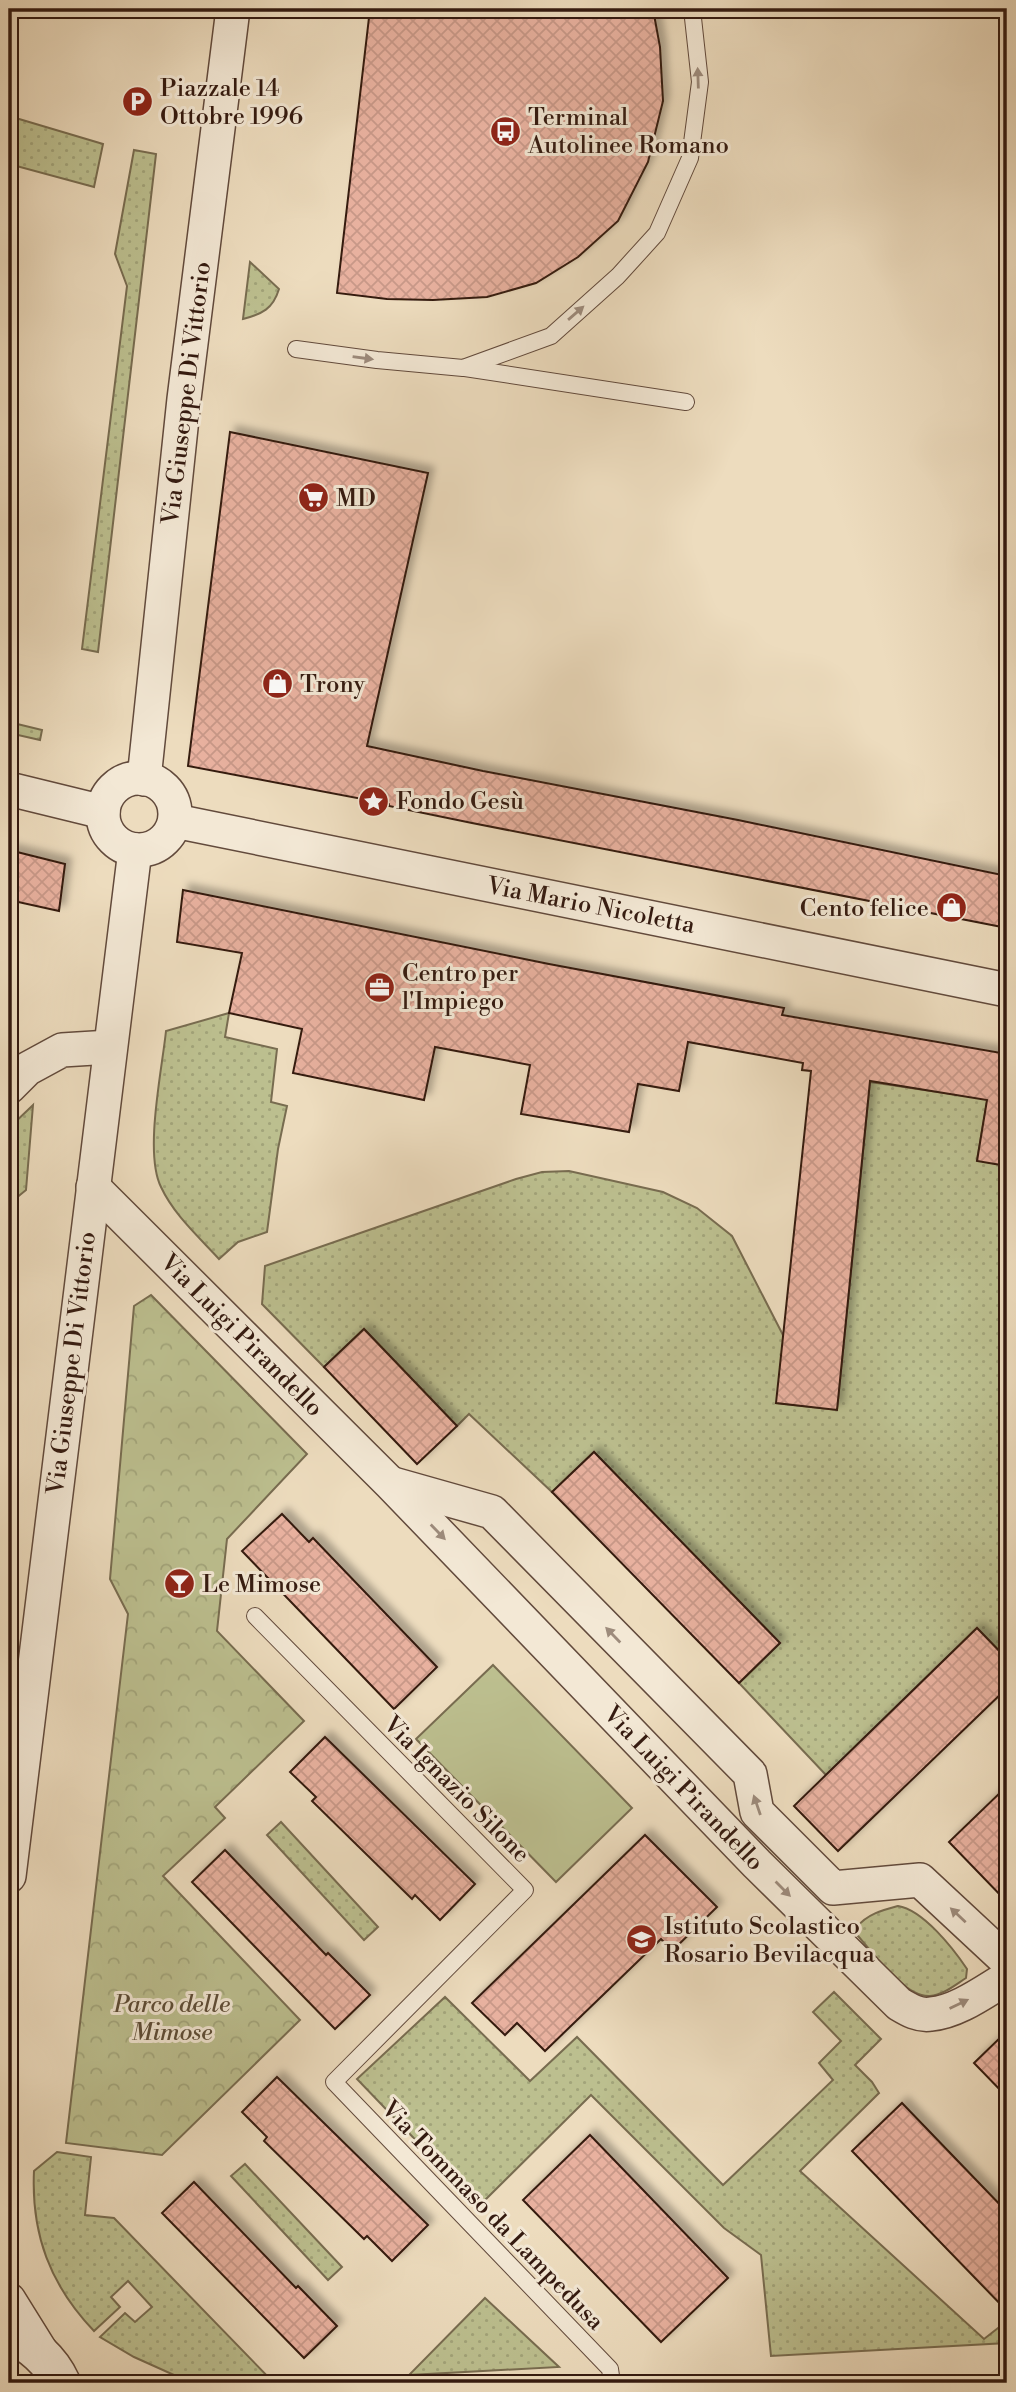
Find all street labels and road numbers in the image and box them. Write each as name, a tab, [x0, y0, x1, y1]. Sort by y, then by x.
street label: Via Giuseppe Di Vittorio	[156, 260, 218, 527]
street label: Via Mario Nicoletta	[483, 871, 698, 941]
street label: Via Giuseppe Di Vittorio	[41, 1230, 103, 1497]
street label: Via Luigi Pirandello	[153, 1247, 329, 1423]
street label: Via Luigi Pirandello	[596, 1699, 770, 1878]
street label: Via Ignazio Silone	[376, 1709, 536, 1869]
street label: Via Tommaso da Lampedusa	[374, 2094, 611, 2337]

